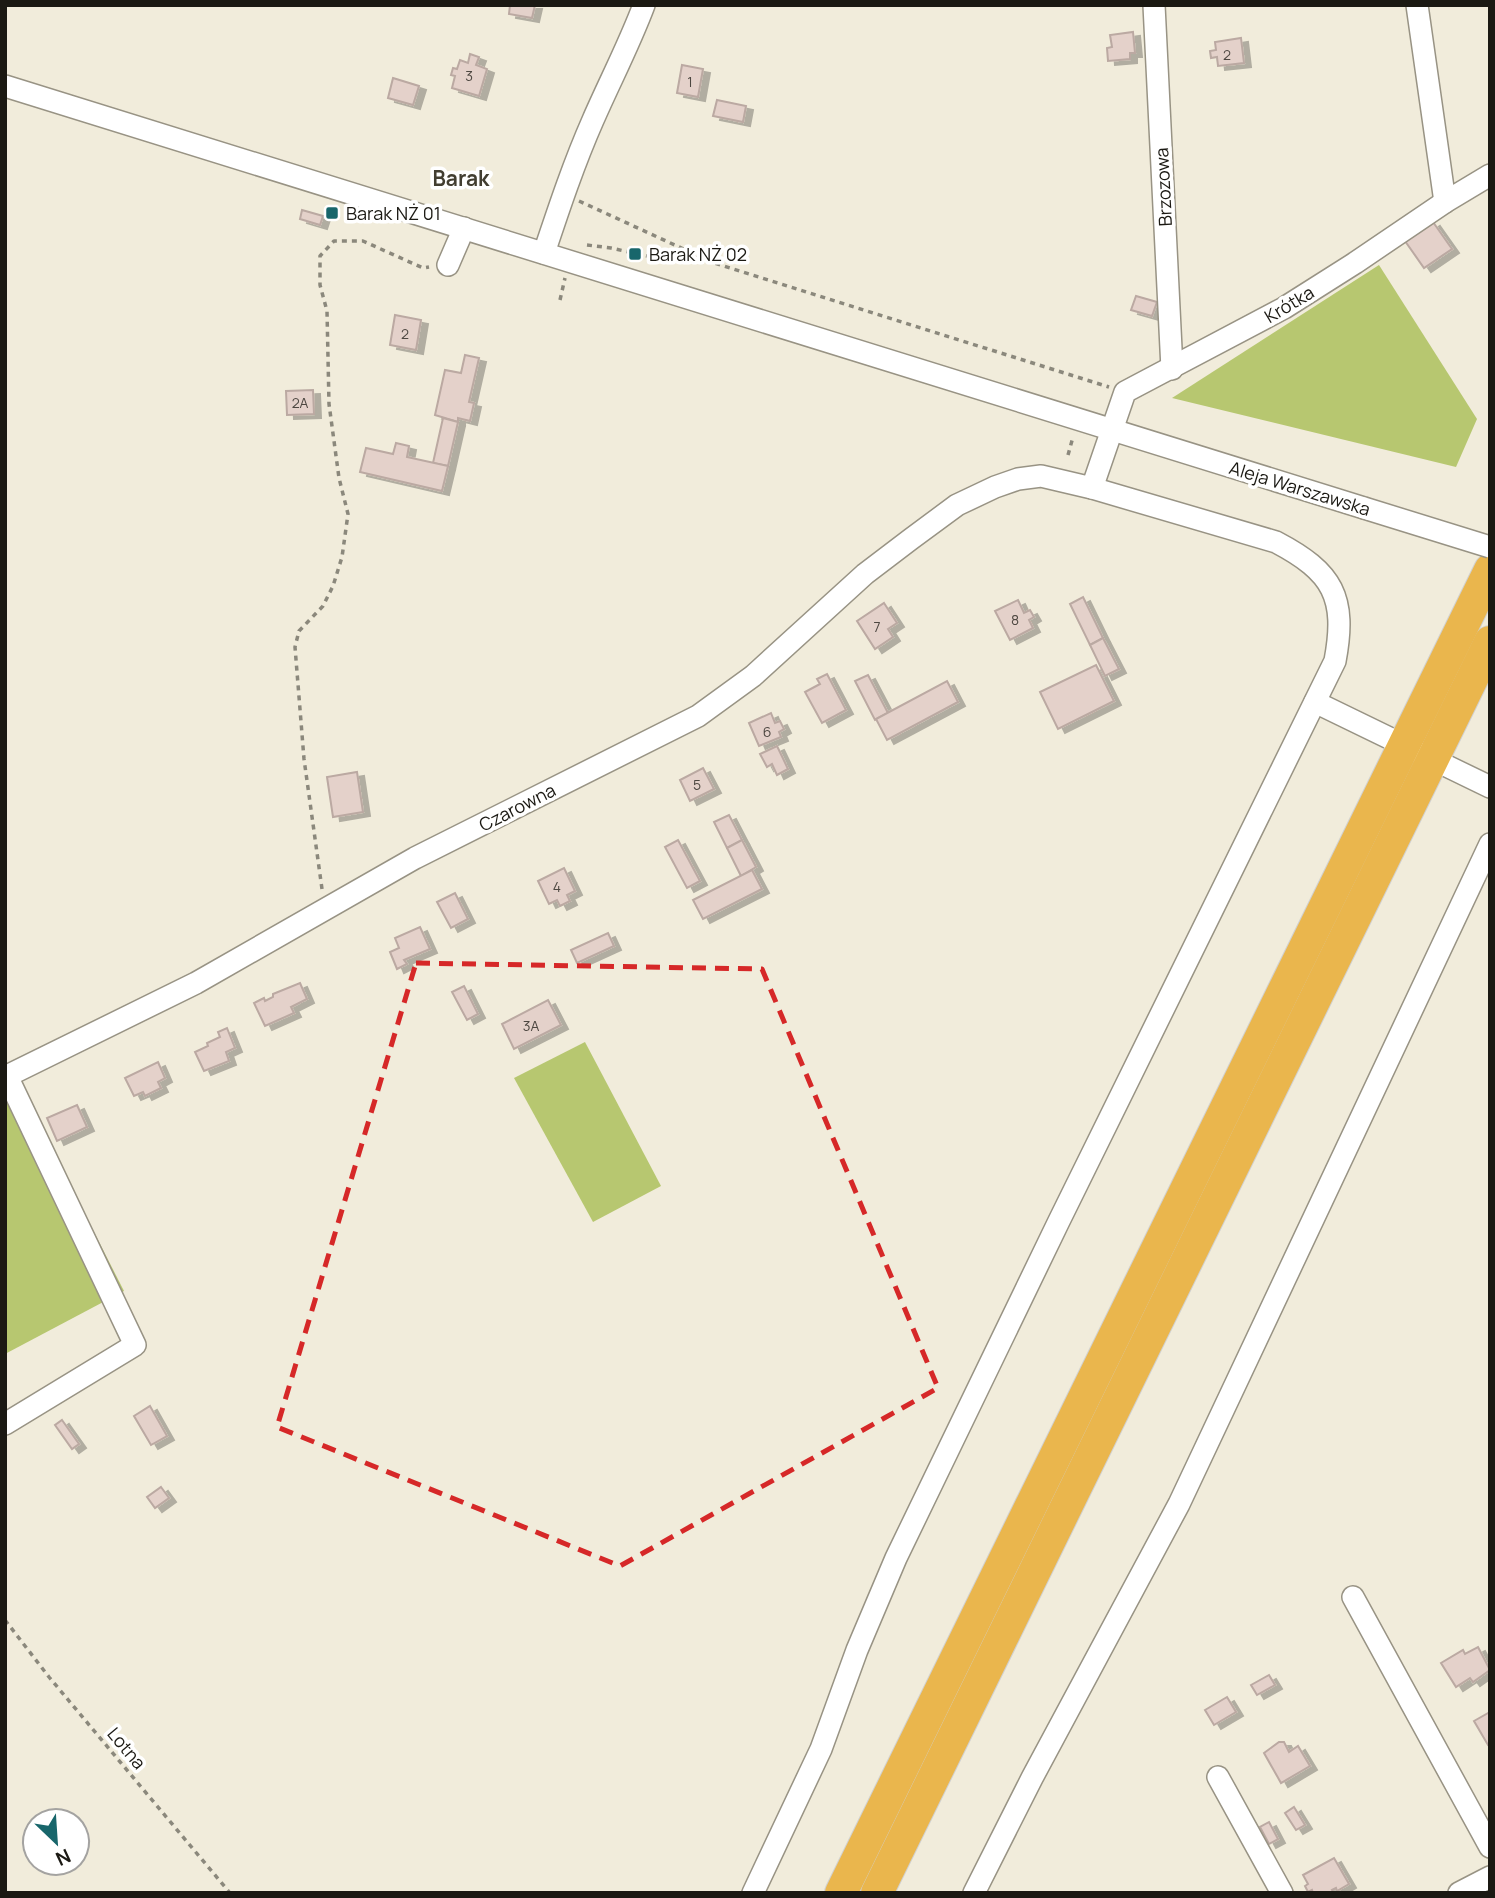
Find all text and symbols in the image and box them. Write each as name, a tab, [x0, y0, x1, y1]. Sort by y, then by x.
house number: 2	[1223, 45, 1231, 64]
house number: 3	[465, 66, 473, 85]
house number: 1	[687, 72, 693, 91]
street label: Brzozowa	[1149, 147, 1177, 227]
district label: Barak	[433, 164, 490, 192]
place label: Barak NŻ 01	[346, 201, 441, 225]
marker: Barak NŻ 01	[324, 205, 340, 221]
place label: Barak NŻ 02	[649, 242, 747, 266]
marker: Barak NŻ 02	[627, 246, 643, 262]
street label: Krótka	[1260, 280, 1318, 328]
house number: 2	[401, 324, 409, 343]
house number: 2A	[292, 393, 308, 412]
street label: Aleja Warszawska	[1227, 455, 1373, 521]
house number: 8	[1011, 610, 1019, 629]
house number: 7	[873, 617, 881, 636]
house number: 6	[763, 722, 771, 741]
house number: 5	[693, 775, 701, 794]
street label: Czarowna	[475, 777, 559, 837]
house number: 4	[553, 877, 561, 896]
house number: 3A	[523, 1016, 539, 1035]
street label: Lotna	[102, 1722, 152, 1774]
north arrow	[21, 1807, 91, 1877]
text: N	[52, 1843, 75, 1872]

